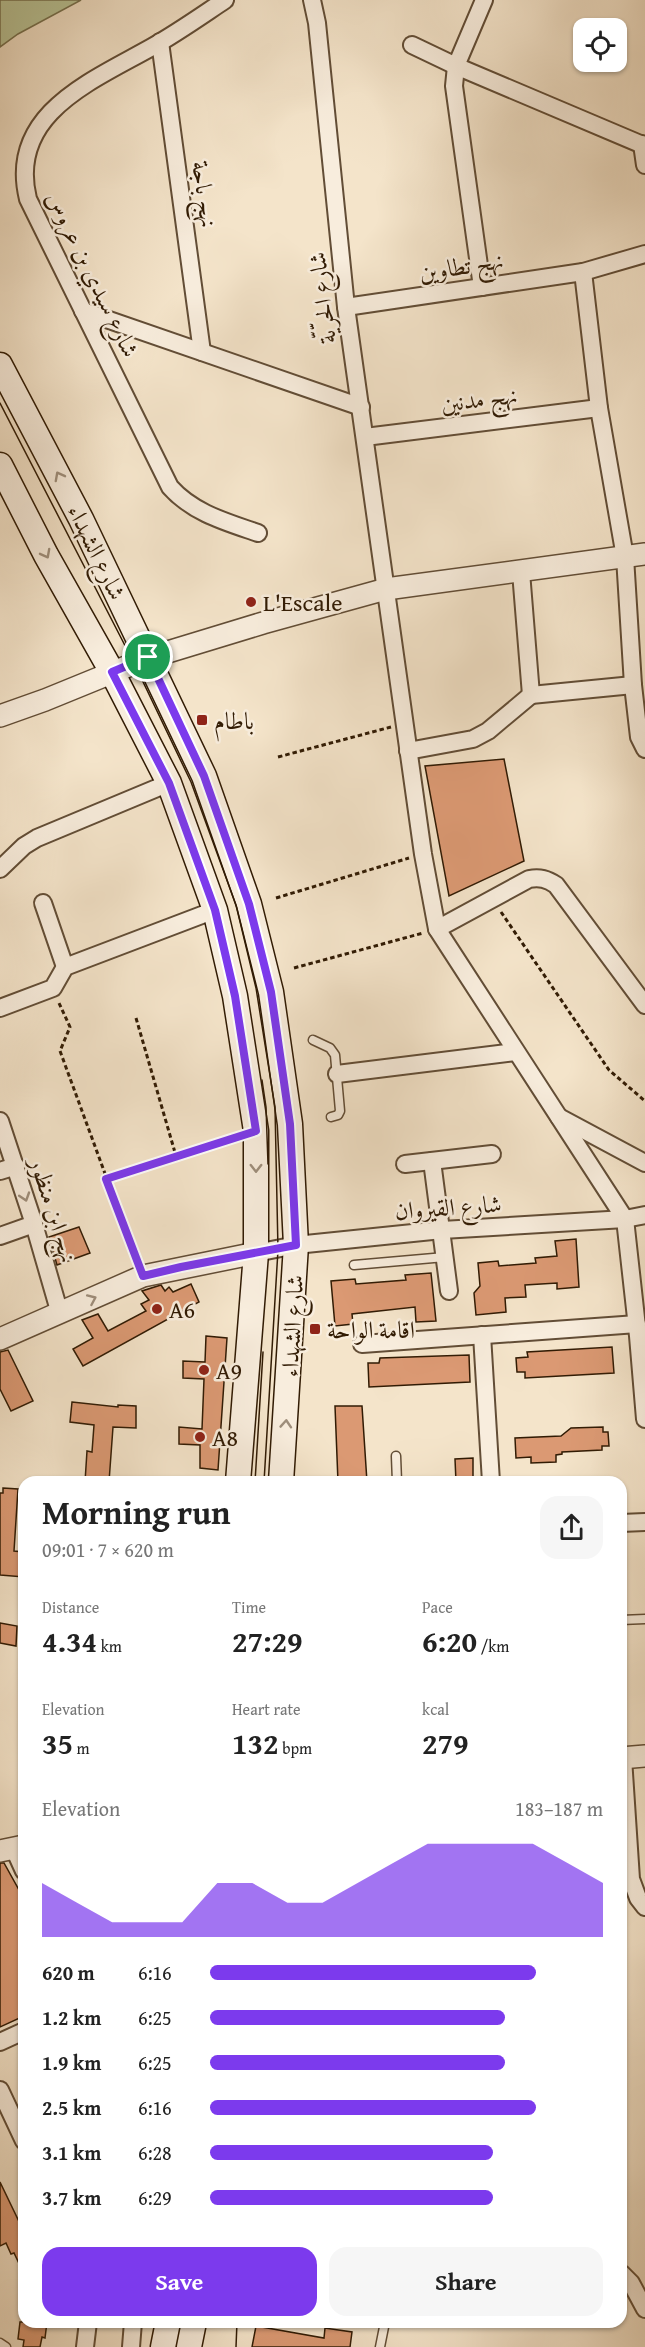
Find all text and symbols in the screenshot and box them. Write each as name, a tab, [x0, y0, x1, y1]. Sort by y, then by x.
map controls	[573, 18, 627, 72]
button: locate	[573, 18, 627, 72]
street label: نهج باجة	[179, 158, 227, 230]
street label: شارع سيدي بن عروس	[35, 185, 148, 364]
street label: نهج تطاوين	[416, 242, 506, 294]
street label: شارع الحرّيّة	[299, 250, 348, 346]
street label: نهج مدنين	[439, 377, 520, 425]
one-way arrow	[55, 472, 66, 483]
street label: شارع الشهداء	[56, 498, 135, 607]
one-way arrow	[39, 548, 50, 558]
place label: L'Escale	[263, 585, 343, 620]
marker: L'Escale	[244, 595, 258, 609]
pin	[122, 631, 173, 682]
icon: arrive	[131, 640, 164, 673]
place label: باطام	[214, 703, 254, 742]
marker: باطام	[195, 713, 209, 727]
street label: نهج ابن منظور	[17, 1151, 87, 1268]
one-way arrow	[250, 1164, 262, 1173]
street label: شارع القيروان	[393, 1186, 503, 1231]
one-way arrow	[18, 1191, 30, 1202]
street label: شارع الشهداء	[272, 1274, 315, 1378]
place label: A6	[169, 1292, 195, 1327]
one-way arrow	[86, 1294, 97, 1306]
marker: A6	[150, 1302, 164, 1316]
place label: اقامة الواحة	[327, 1312, 415, 1347]
marker: اقامة الواحة	[308, 1322, 322, 1336]
place label: A9	[216, 1353, 242, 1388]
marker: A9	[197, 1363, 211, 1377]
one-way arrow	[279, 1419, 292, 1428]
place label: A8	[212, 1420, 238, 1455]
marker: A8	[193, 1430, 207, 1444]
text: Morning run	[42, 1488, 231, 1536]
button: share	[540, 1496, 603, 1559]
text: 09:01 · 7 × 620 m	[42, 1535, 174, 1564]
text: Distance	[42, 1595, 99, 1619]
text: Time	[232, 1595, 266, 1619]
text: Pace	[422, 1595, 453, 1619]
text: 4.34	[42, 1619, 97, 1663]
text: 27:29	[232, 1619, 303, 1663]
text: 6:20	[422, 1619, 477, 1663]
text: km	[97, 1634, 122, 1658]
text: /km	[477, 1634, 509, 1658]
text: Elevation	[42, 1697, 105, 1721]
text: Heart rate	[232, 1697, 301, 1721]
text: kcal	[422, 1697, 449, 1721]
text: 35	[42, 1721, 73, 1765]
text: 132	[232, 1721, 279, 1765]
text: 279	[422, 1721, 469, 1765]
text: m	[73, 1736, 90, 1760]
text: bpm	[279, 1736, 312, 1760]
text: Elevation	[42, 1794, 120, 1823]
text: 183–187 m	[515, 1794, 603, 1823]
text: 620 m	[42, 1958, 95, 1987]
text: 6:16	[138, 1958, 172, 1987]
text: 1.2 km	[42, 2003, 101, 2032]
text: 6:25	[138, 2003, 172, 2032]
text: 1.9 km	[42, 2048, 101, 2077]
text: 6:25	[138, 2048, 172, 2077]
text: 2.5 km	[42, 2093, 101, 2122]
text: 6:16	[138, 2093, 172, 2122]
text: 3.1 km	[42, 2138, 101, 2167]
text: 6:28	[138, 2138, 172, 2167]
text: 3.7 km	[42, 2183, 101, 2212]
text: 6:29	[138, 2183, 172, 2212]
button: Save	[42, 2247, 317, 2316]
button: Share	[329, 2247, 603, 2316]

